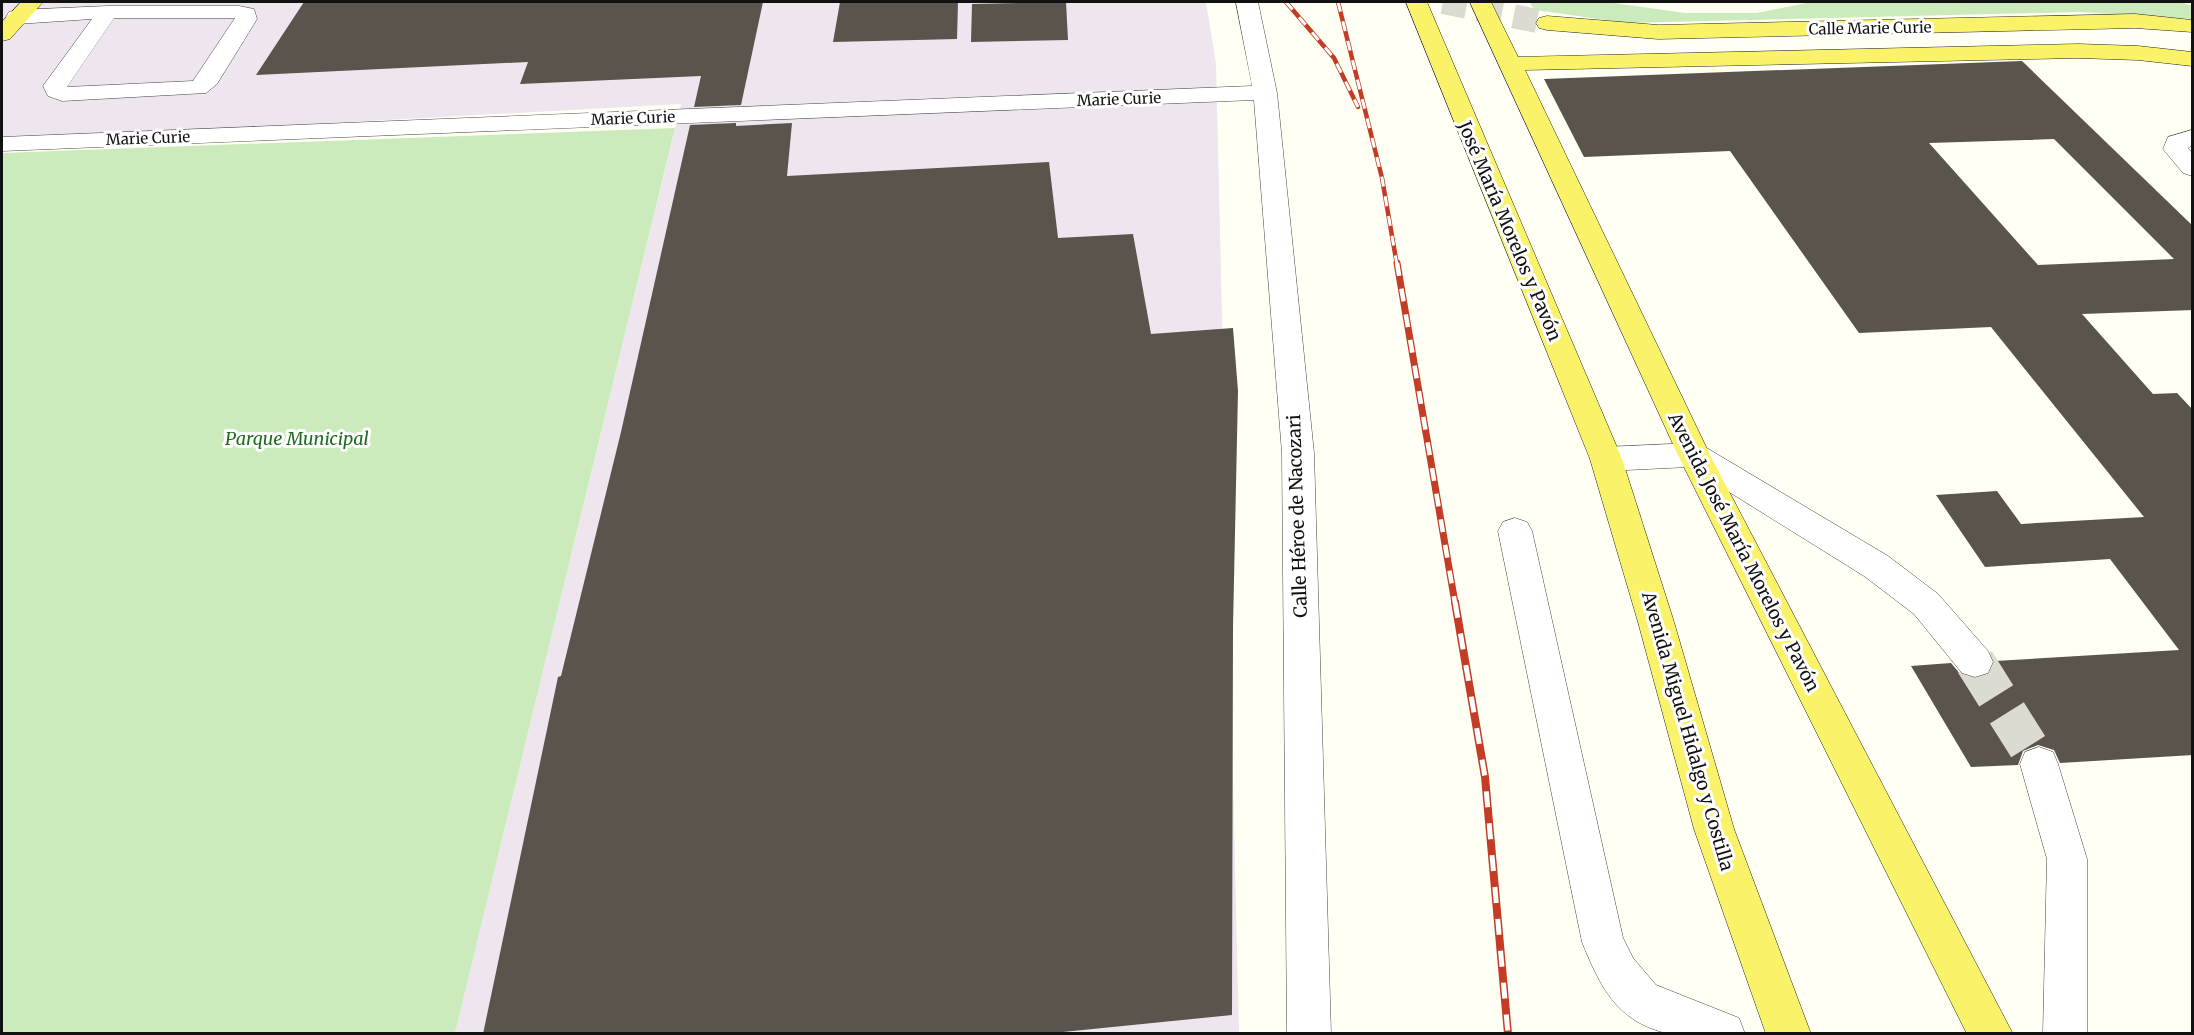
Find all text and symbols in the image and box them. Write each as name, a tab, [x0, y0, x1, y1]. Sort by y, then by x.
street label: Calle Marie Curie	[1808, 17, 1932, 39]
street label: Marie Curie	[1077, 88, 1162, 110]
street label: Marie Curie	[591, 107, 676, 129]
street label: José María Morelos y Pavón	[1453, 117, 1567, 344]
street label: Marie Curie	[106, 127, 191, 149]
street label: Avenida José María Morelos y Pavón	[1663, 408, 1825, 696]
street label: Calle Héroe de Nacozari	[1282, 414, 1312, 618]
park label: Parque Municipal	[225, 427, 369, 450]
street label: Avenida Miguel Hidalgo y Costilla	[1637, 588, 1739, 874]

